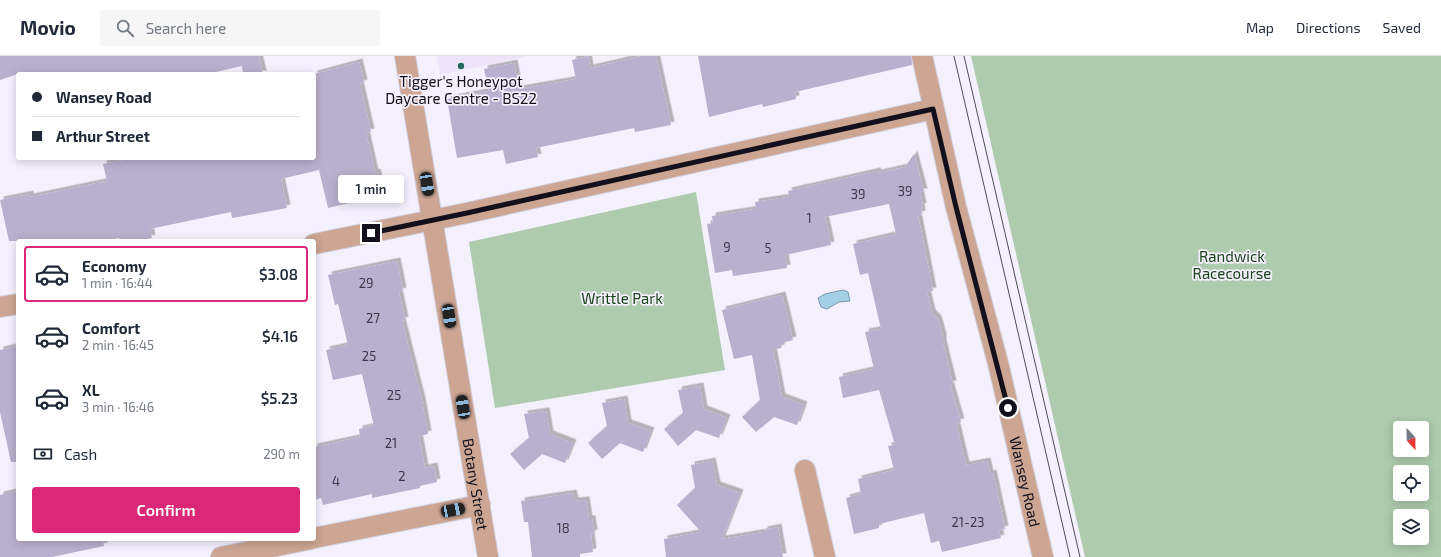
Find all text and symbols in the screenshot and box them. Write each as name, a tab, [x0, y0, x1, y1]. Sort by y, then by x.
search box	[100, 10, 380, 46]
text: Movio	[20, 16, 76, 39]
icon: search	[114, 17, 136, 39]
text: Search here	[146, 19, 226, 37]
text: Map	[1246, 19, 1274, 36]
text: Directions	[1296, 19, 1361, 36]
text: Saved	[1383, 19, 1421, 36]
marker: Tigger's Honeypot Daycare Centre - BS22	[456, 61, 466, 71]
place label: Tigger's Honeypot Daycare Centre - BS22	[385, 72, 537, 107]
text: Wansey Road	[56, 88, 152, 106]
text: Arthur Street	[56, 127, 150, 145]
car	[419, 171, 435, 197]
callout: 1 min	[338, 175, 404, 203]
text: 1 min	[356, 181, 386, 197]
house number: 39	[898, 183, 912, 199]
house number: 39	[851, 186, 865, 202]
house number: 1	[806, 210, 812, 226]
route end	[362, 224, 380, 242]
house number: 9	[723, 239, 731, 255]
house number: 5	[765, 240, 772, 256]
park label: Randwick Racecourse	[1193, 247, 1271, 282]
icon: car	[34, 256, 70, 292]
text: Economy	[82, 257, 147, 275]
text: $3.08	[259, 265, 298, 283]
text: 1 min · 16:44	[82, 275, 153, 291]
house number: 29	[359, 275, 373, 291]
park label: Writtle Park	[581, 289, 663, 307]
car	[441, 303, 457, 329]
house number: 27	[366, 310, 380, 326]
icon: car	[34, 318, 70, 354]
text: Comfort	[82, 319, 140, 337]
text: $4.16	[262, 327, 298, 345]
text: 2 min · 16:45	[82, 337, 154, 353]
house number: 25	[362, 348, 376, 364]
icon: car	[34, 380, 70, 416]
text: XL	[82, 381, 100, 399]
house number: 25	[387, 387, 401, 403]
text: $5.23	[261, 389, 298, 407]
car	[455, 394, 471, 420]
text: 3 min · 16:46	[82, 399, 154, 415]
route start	[999, 399, 1017, 417]
north arrow	[1393, 421, 1429, 457]
map controls	[1393, 421, 1429, 545]
house number: 21	[385, 435, 397, 451]
street label: Wansey Road	[1006, 435, 1045, 528]
street label: Botany Street	[459, 437, 492, 532]
icon: cash	[32, 443, 54, 465]
text: Cash	[64, 445, 97, 463]
text: 290 m	[263, 446, 300, 462]
button: locate	[1393, 465, 1429, 501]
house number: 2	[398, 468, 406, 484]
house number: 4	[332, 473, 340, 489]
button: Confirm	[32, 487, 300, 533]
car	[440, 502, 466, 518]
button: layers	[1393, 509, 1429, 545]
house number: 21-23	[952, 514, 984, 530]
house number: 18	[556, 520, 570, 536]

